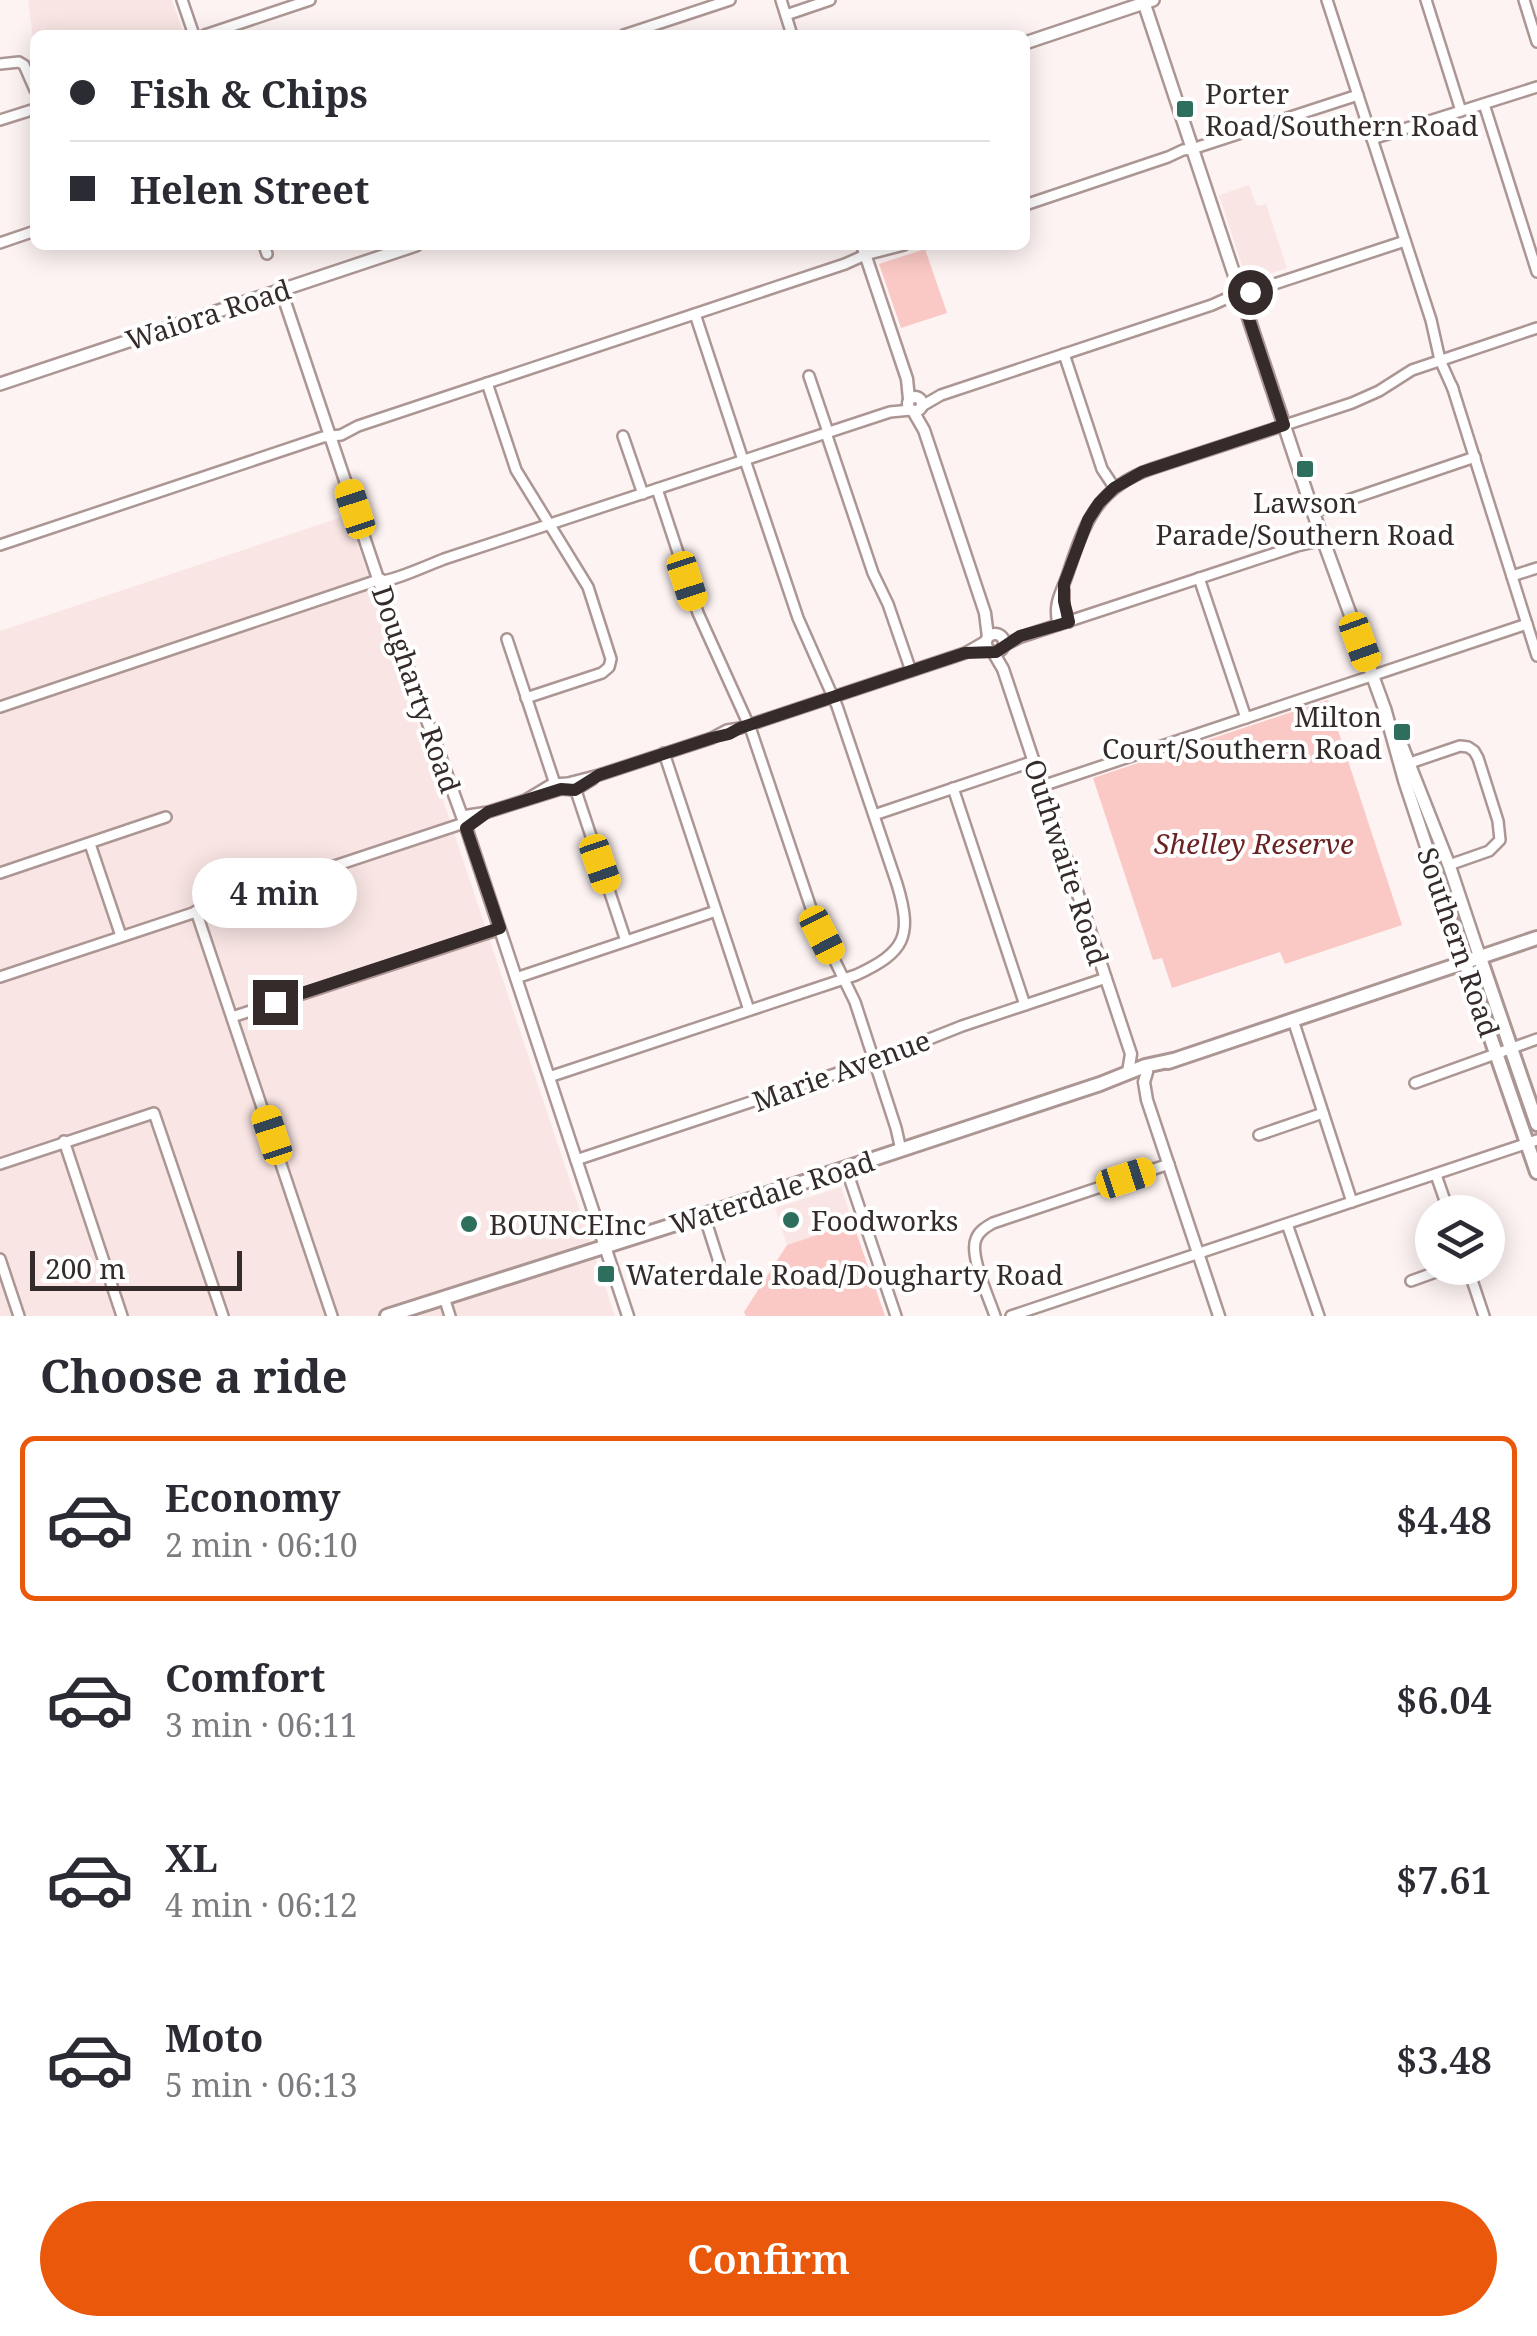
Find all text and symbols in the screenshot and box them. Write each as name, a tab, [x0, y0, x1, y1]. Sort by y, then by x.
text: Fish & Chips	[130, 67, 368, 119]
place label: Porter Road/Southern Road	[1205, 74, 1478, 144]
marker: Porter Road/Southern Road	[1174, 98, 1196, 120]
text: Helen Street	[130, 163, 369, 215]
street label: Waiora Road	[121, 269, 295, 359]
route start	[1228, 270, 1273, 315]
marker: Lawson Parade/Southern Road	[1294, 458, 1316, 480]
car	[331, 476, 379, 542]
place label: Lawson Parade/Southern Road	[1155, 483, 1455, 553]
car	[663, 548, 711, 614]
street label: Dougharty Road	[364, 580, 470, 798]
car	[1336, 609, 1384, 675]
place label: Milton Court/Southern Road	[1102, 697, 1382, 767]
marker: Milton Court/Southern Road	[1391, 721, 1413, 743]
street label: Outhwaite Road	[1016, 754, 1118, 970]
park label: Shelley Reserve	[1154, 824, 1354, 862]
car	[576, 831, 624, 897]
street label: Southern Road	[1409, 842, 1509, 1042]
callout: 4 min	[192, 857, 358, 927]
text: 4 min	[230, 871, 319, 914]
car	[795, 901, 849, 969]
route end	[253, 980, 298, 1025]
street label: Marie Avenue	[747, 1020, 935, 1120]
car	[248, 1102, 296, 1168]
street label: Waterdale Road	[665, 1141, 879, 1243]
car	[1093, 1154, 1159, 1202]
map controls	[1415, 1195, 1505, 1285]
button: layers	[1415, 1195, 1505, 1285]
place label: Foodworks	[811, 1201, 958, 1239]
place label: BOUNCEInc	[489, 1205, 646, 1243]
marker: Foodworks	[780, 1209, 802, 1231]
marker: BOUNCEInc	[458, 1213, 480, 1235]
scale bar	[30, 1246, 242, 1290]
text: 200 m	[45, 1249, 126, 1287]
place label: Waterdale Road/Dougharty Road	[626, 1255, 1063, 1293]
marker: Waterdale Road/Dougharty Road	[595, 1263, 617, 1285]
text: Choose a ride	[40, 1345, 348, 1406]
text: Economy	[165, 1471, 341, 1523]
icon: car	[45, 1474, 135, 1564]
text: $4.48	[1396, 1493, 1492, 1545]
text: 2 min · 06:10	[165, 1523, 358, 1566]
text: Comfort	[165, 1651, 325, 1703]
icon: car	[45, 1654, 135, 1744]
text: $6.04	[1396, 1673, 1492, 1725]
text: 3 min · 06:11	[165, 1703, 358, 1746]
text: XL	[165, 1831, 218, 1883]
icon: car	[45, 1834, 135, 1924]
text: $7.61	[1396, 1853, 1492, 1905]
text: 4 min · 06:12	[165, 1883, 358, 1926]
text: Moto	[165, 2011, 263, 2063]
icon: car	[45, 2014, 135, 2104]
text: $3.48	[1396, 2033, 1492, 2085]
text: 5 min · 06:13	[165, 2063, 358, 2106]
button: Confirm	[40, 2201, 1497, 2316]

